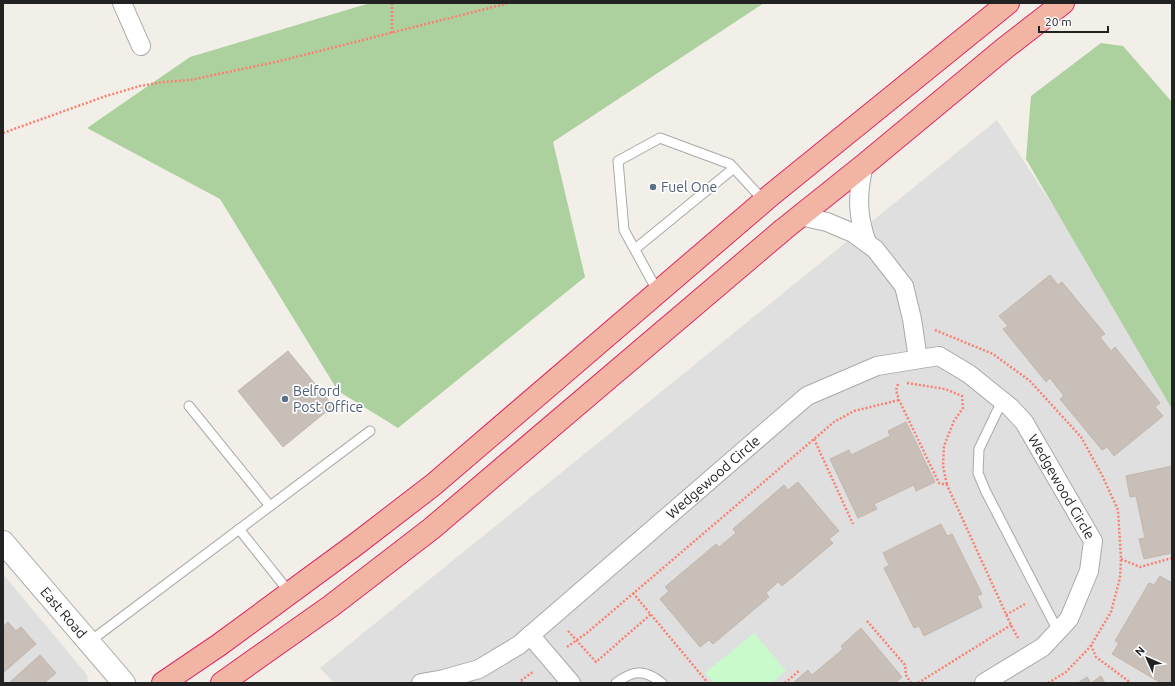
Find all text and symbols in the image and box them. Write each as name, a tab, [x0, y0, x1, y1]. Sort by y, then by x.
scale bar	[1039, 8, 1108, 34]
text: 20 m	[1045, 15, 1072, 28]
place label: Fuel One	[661, 179, 717, 195]
marker: Fuel One	[648, 182, 658, 192]
place label: Belford Post Office	[293, 383, 363, 415]
marker: Belford Post Office	[280, 394, 290, 404]
street label: Wedgewood Circle	[1025, 431, 1098, 542]
street label: Wedgewood Circle	[663, 432, 763, 522]
street label: East Road	[37, 584, 90, 641]
north arrow	[1127, 638, 1167, 678]
text: N	[1133, 644, 1147, 658]

